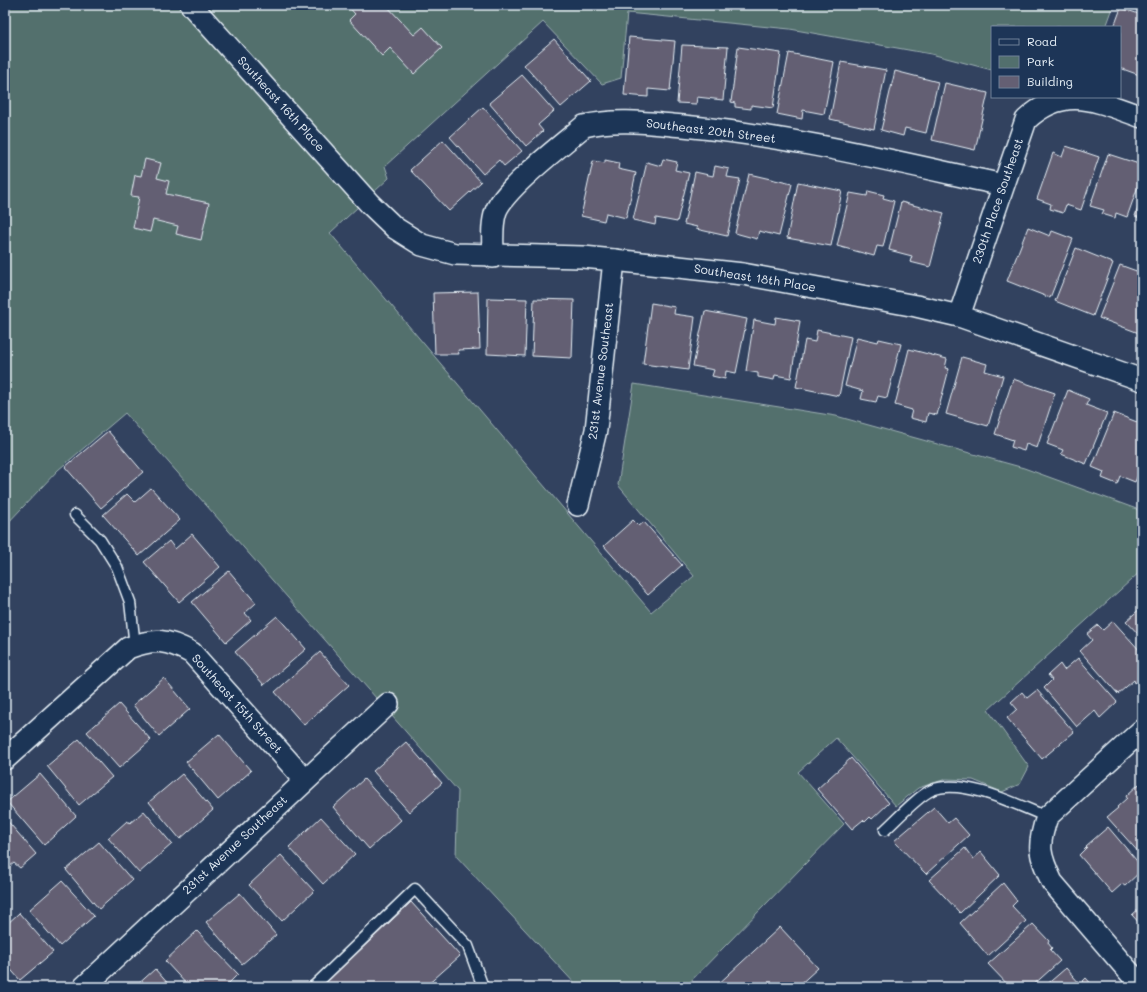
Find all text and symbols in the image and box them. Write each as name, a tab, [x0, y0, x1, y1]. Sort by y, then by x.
legend	[991, 26, 1121, 98]
text: Road	[1027, 33, 1057, 49]
street label: Southeast 16th Place	[235, 52, 329, 154]
text: Park	[1027, 53, 1054, 69]
text: Building	[1027, 73, 1073, 89]
street label: Southeast 20th Street	[645, 114, 777, 146]
street label: 230th Place Southeast	[968, 136, 1026, 266]
street label: Southeast 18th Place	[693, 259, 817, 295]
street label: 231st Avenue Southeast	[584, 301, 616, 440]
street label: Southeast 15th Street	[189, 650, 287, 757]
street label: 231st Avenue Southeast	[178, 791, 290, 897]

